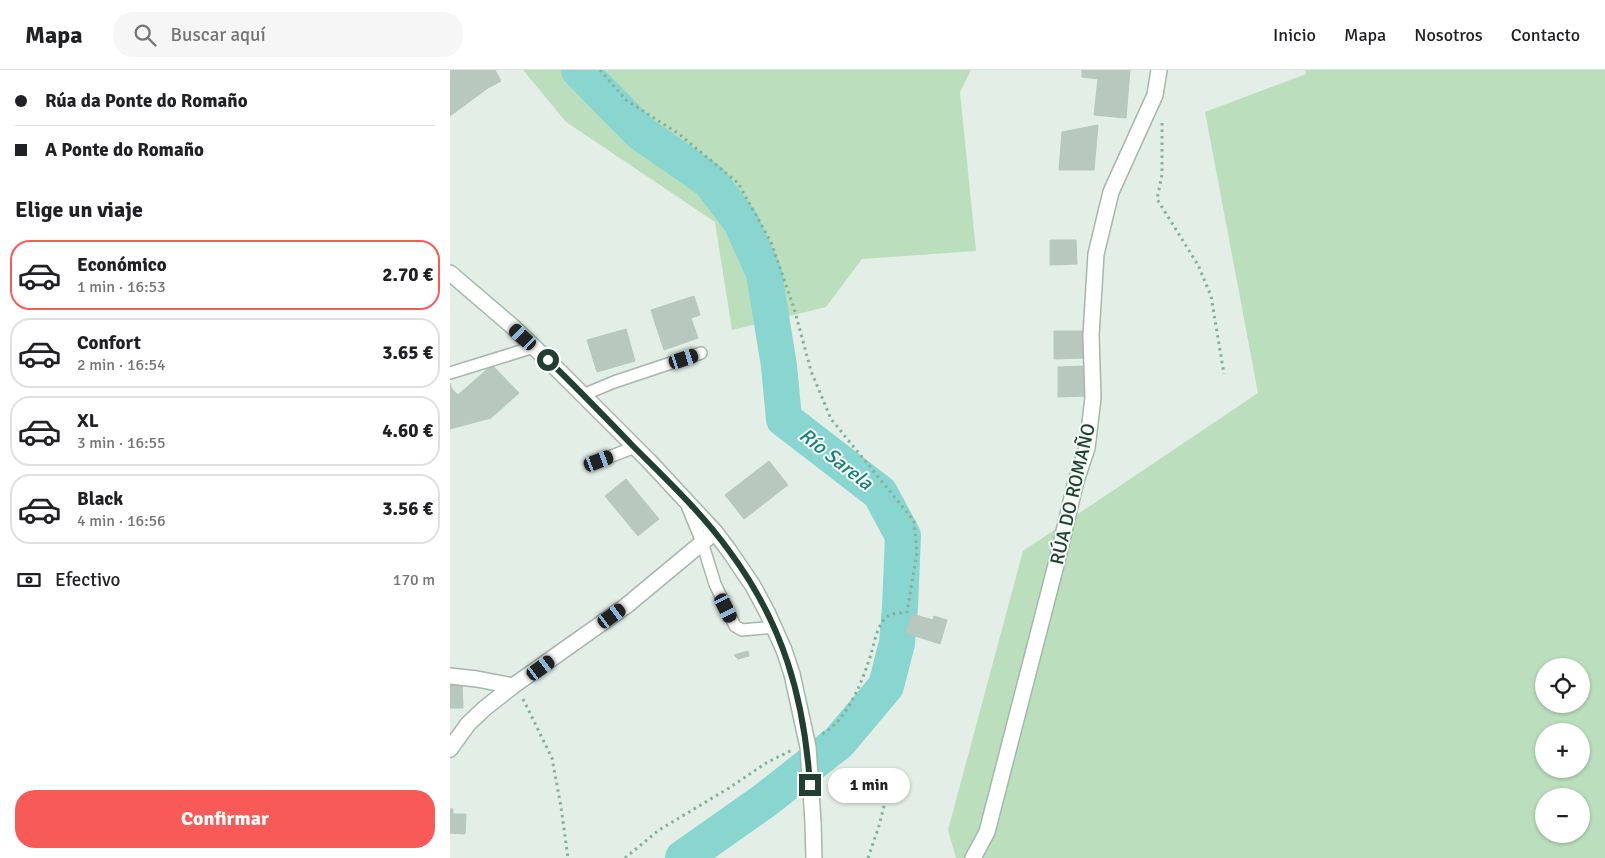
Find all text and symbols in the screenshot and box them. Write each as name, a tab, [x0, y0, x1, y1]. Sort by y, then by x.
search box	[113, 12, 463, 57]
text: Mapa	[25, 20, 83, 50]
icon: search	[131, 21, 159, 49]
text: Buscar aquí	[171, 23, 266, 47]
text: Inicio	[1273, 24, 1316, 46]
text: Mapa	[1344, 24, 1386, 46]
text: Nosotros	[1414, 24, 1483, 46]
text: Contacto	[1511, 24, 1580, 46]
text: Rúa da Ponte do Romaño	[45, 89, 248, 113]
text: A Ponte do Romaño	[45, 138, 204, 162]
text: Elige un viaje	[15, 196, 143, 223]
icon: car	[17, 253, 62, 298]
text: Económico	[77, 253, 167, 277]
text: 2.70 €	[382, 263, 433, 287]
text: 1 min · 16:53	[77, 277, 166, 297]
car	[506, 321, 539, 353]
icon: car	[17, 331, 62, 376]
text: Confort	[77, 331, 141, 355]
text: 3.65 €	[382, 341, 433, 365]
car	[667, 347, 700, 371]
route start	[537, 349, 559, 371]
text: 2 min · 16:54	[77, 355, 166, 375]
icon: car	[17, 409, 62, 454]
text: XL	[77, 409, 99, 433]
text: 4.60 €	[382, 419, 433, 443]
street label: RÚA DO ROMAÑO	[1045, 421, 1101, 567]
water label: Río Sarela	[794, 423, 878, 496]
text: 3 min · 16:55	[77, 433, 166, 453]
car	[582, 449, 615, 473]
icon: car	[17, 487, 62, 532]
text: Black	[77, 487, 123, 511]
text: 3.56 €	[382, 497, 433, 521]
text: 4 min · 16:56	[77, 511, 166, 531]
icon: cash	[15, 566, 43, 594]
text: Efectivo	[55, 568, 120, 592]
text: 170 m	[393, 570, 435, 590]
car	[712, 591, 739, 625]
car	[595, 601, 628, 631]
car	[524, 653, 557, 683]
map controls	[1535, 658, 1590, 843]
button: locate	[1535, 658, 1590, 713]
button: +	[1535, 723, 1590, 778]
callout: 1 min	[828, 768, 910, 802]
route end	[799, 774, 821, 796]
text: 1 min	[850, 775, 888, 795]
button: −	[1535, 788, 1590, 843]
button: Confirmar	[15, 790, 435, 848]

